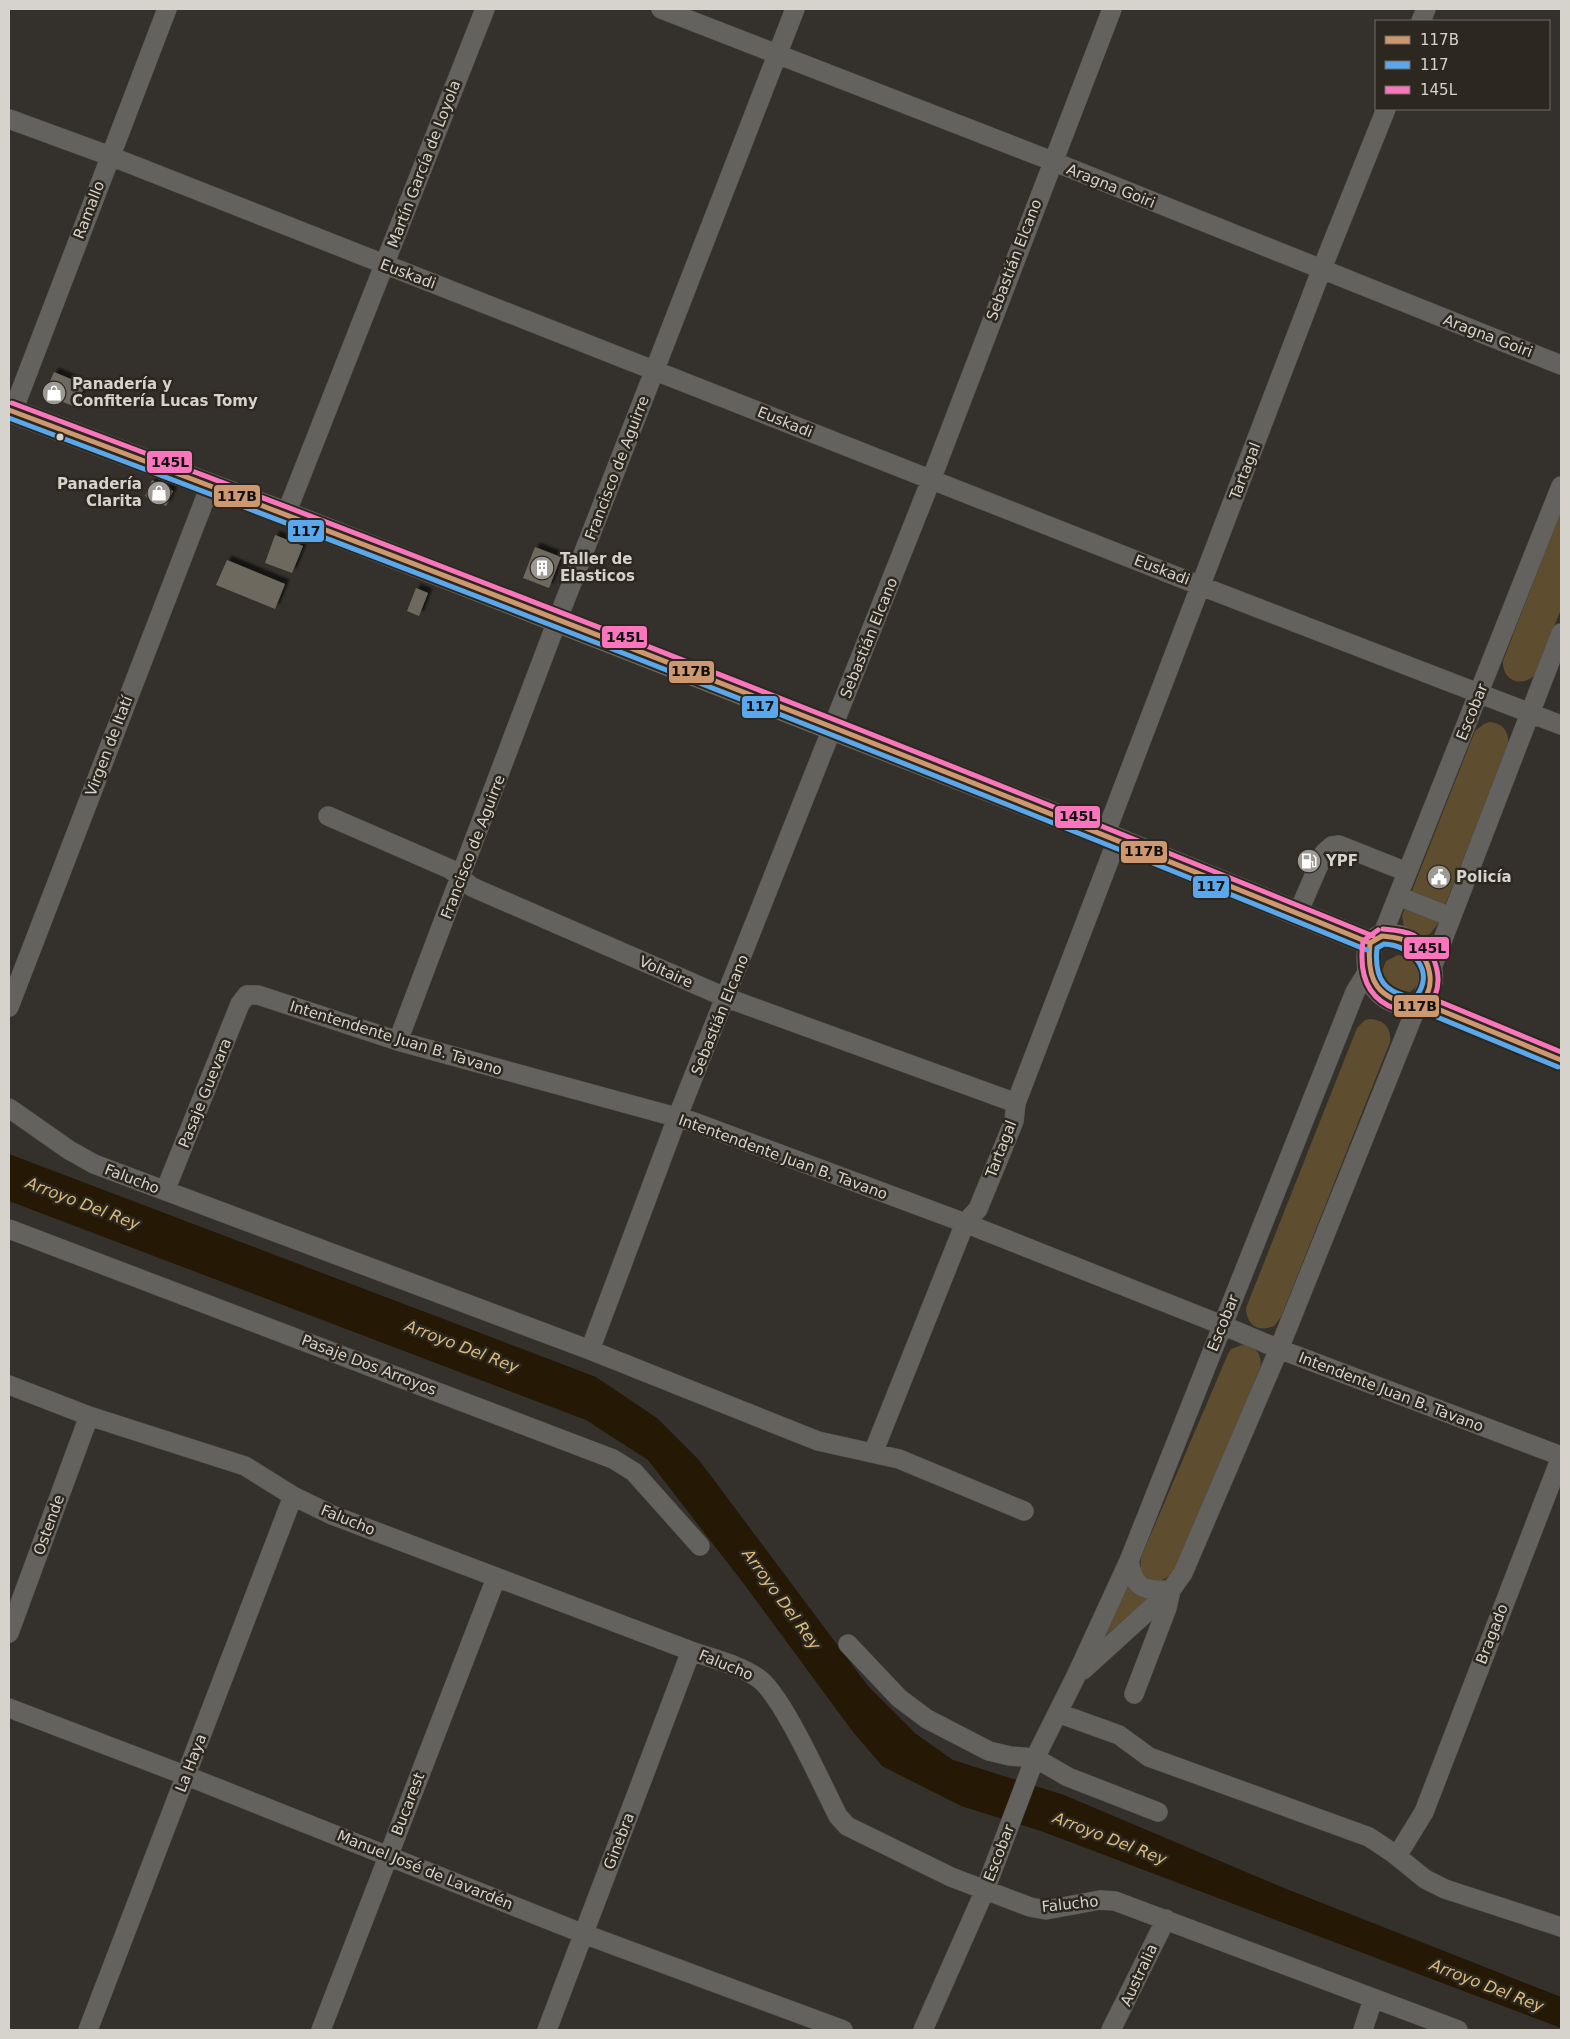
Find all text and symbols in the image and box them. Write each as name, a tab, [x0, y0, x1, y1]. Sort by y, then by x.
legend	[1375, 20, 1550, 110]
text: 117B	[1420, 31, 1459, 49]
text: 117	[1420, 56, 1449, 74]
street label: Martín García de Loyola	[384, 78, 464, 250]
text: 145L	[1420, 81, 1458, 99]
street label: Aragna Goiri	[1064, 160, 1158, 212]
street label: Ramallo	[70, 178, 108, 242]
street label: Sebastián Elcano	[983, 197, 1045, 323]
street label: Euskadi	[378, 255, 438, 293]
street label: Aragna Goiri	[1441, 311, 1535, 361]
place label: Panadería y Confitería Lucas Tomy	[72, 375, 258, 410]
shop icon: Panadería y Confitería Lucas Tomy	[41, 380, 67, 406]
street label: Francisco de Aguirre	[581, 393, 653, 543]
street label: Euskadi	[755, 403, 815, 441]
unlabelled marker	[55, 432, 65, 442]
street label: Tartagal	[1225, 440, 1264, 503]
line badge: 145L	[146, 450, 193, 474]
text: 145L	[151, 454, 189, 470]
place label: Panadería Clarita	[57, 475, 142, 510]
shop icon: Panadería Clarita	[146, 480, 172, 506]
line badge: 117B	[213, 484, 261, 508]
text: 117B	[217, 488, 257, 504]
line badge: 117	[287, 519, 325, 543]
text: 117	[291, 523, 321, 539]
place label: Taller de Elasticos	[560, 550, 635, 585]
street label: Euskadi	[1132, 551, 1192, 589]
building icon: Taller de Elasticos	[529, 555, 555, 581]
street label: Sebastián Elcano	[837, 575, 901, 701]
line badge: 145L	[601, 625, 648, 649]
text: 145L	[606, 629, 644, 645]
line badge: 117B	[668, 660, 715, 684]
text: 117B	[671, 663, 711, 679]
street label: Escobar	[1452, 680, 1492, 743]
street label: Virgen de Itatí	[82, 692, 137, 799]
line badge: 117	[741, 695, 779, 719]
text: 117	[745, 698, 775, 714]
street label: Francisco de Aguirre	[437, 772, 509, 922]
line badge: 145L	[1054, 805, 1101, 829]
text: 145L	[1059, 808, 1097, 824]
line badge: 117B	[1120, 840, 1168, 864]
text: 117B	[1124, 843, 1164, 859]
fuel station icon: YPF	[1296, 848, 1322, 874]
place label: YPF	[1325, 852, 1358, 870]
public building icon: Policía	[1426, 864, 1452, 890]
place label: Policía	[1456, 868, 1512, 886]
line badge: 117	[1192, 875, 1230, 899]
text: 117	[1196, 878, 1226, 894]
line badge: 145L	[1403, 936, 1450, 960]
text: 145L	[1408, 940, 1446, 956]
street label: Voltaire	[636, 952, 696, 992]
street label: Sebastián Elcano	[688, 952, 752, 1078]
line badge: 117B	[1393, 994, 1440, 1018]
street label: Intentendente Juan B. Tavano	[288, 997, 504, 1079]
text: 117B	[1397, 998, 1437, 1014]
street label: Pasaje Guevara	[175, 1036, 235, 1150]
street label: Intentendente Juan B. Tavano	[676, 1111, 890, 1203]
street label: Tartagal	[981, 1118, 1020, 1181]
street label: Falucho	[102, 1160, 162, 1198]
water label: Arroyo Del Rey	[22, 1173, 143, 1234]
street label: Escobar	[1203, 1291, 1243, 1354]
water label: Arroyo Del Rey	[401, 1316, 522, 1377]
street label: Pasaje Dos Arroyos	[299, 1331, 439, 1399]
street label: Intendente Juan B. Tavano	[1296, 1348, 1486, 1436]
street label: Ostende	[30, 1492, 68, 1558]
street label: Falucho	[318, 1501, 378, 1539]
water label: Arroyo Del Rey	[738, 1544, 825, 1654]
street label: Bragado	[1472, 1601, 1512, 1667]
street label: Falucho	[696, 1646, 756, 1684]
street label: La Haya	[172, 1731, 210, 1795]
street label: Bucarest	[388, 1770, 428, 1838]
water label: Arroyo Del Rey	[1049, 1808, 1170, 1869]
street label: Ginebra	[600, 1810, 638, 1872]
street label: Escobar	[980, 1821, 1018, 1884]
street label: Manuel José de Lavardén	[334, 1826, 516, 1914]
street label: Falucho	[1041, 1892, 1099, 1916]
street label: Australia	[1117, 1941, 1161, 2009]
water label: Arroyo Del Rey	[1426, 1955, 1547, 2016]

